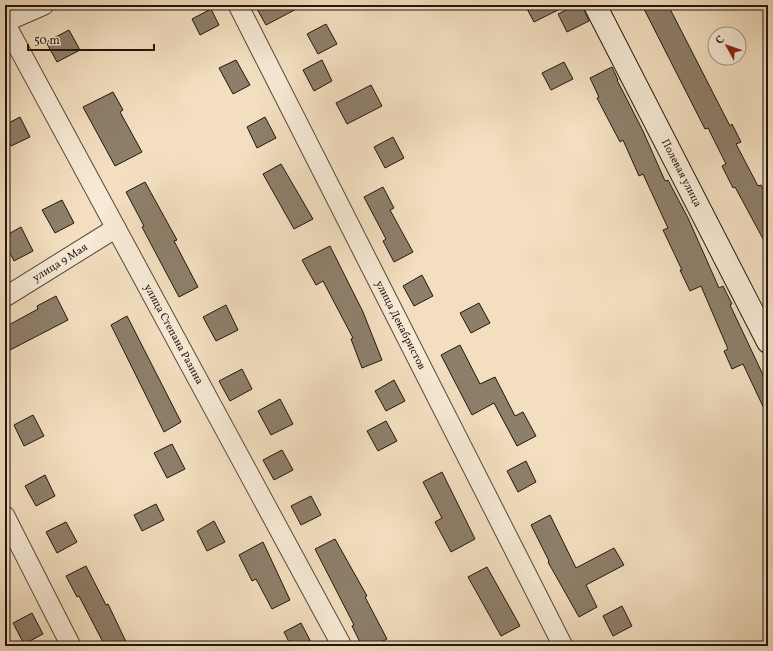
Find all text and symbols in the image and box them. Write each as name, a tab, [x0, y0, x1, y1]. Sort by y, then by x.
scale bar	[28, 26, 154, 52]
north arrow	[707, 26, 747, 66]
text: 50 m	[34, 33, 60, 49]
text: С	[712, 33, 729, 48]
street label: Полевая улица	[658, 137, 705, 210]
street label: улица 9 Мая	[30, 240, 91, 285]
street label: улица Декабристов	[371, 278, 429, 373]
street label: улица Степана Разина	[140, 281, 207, 388]

